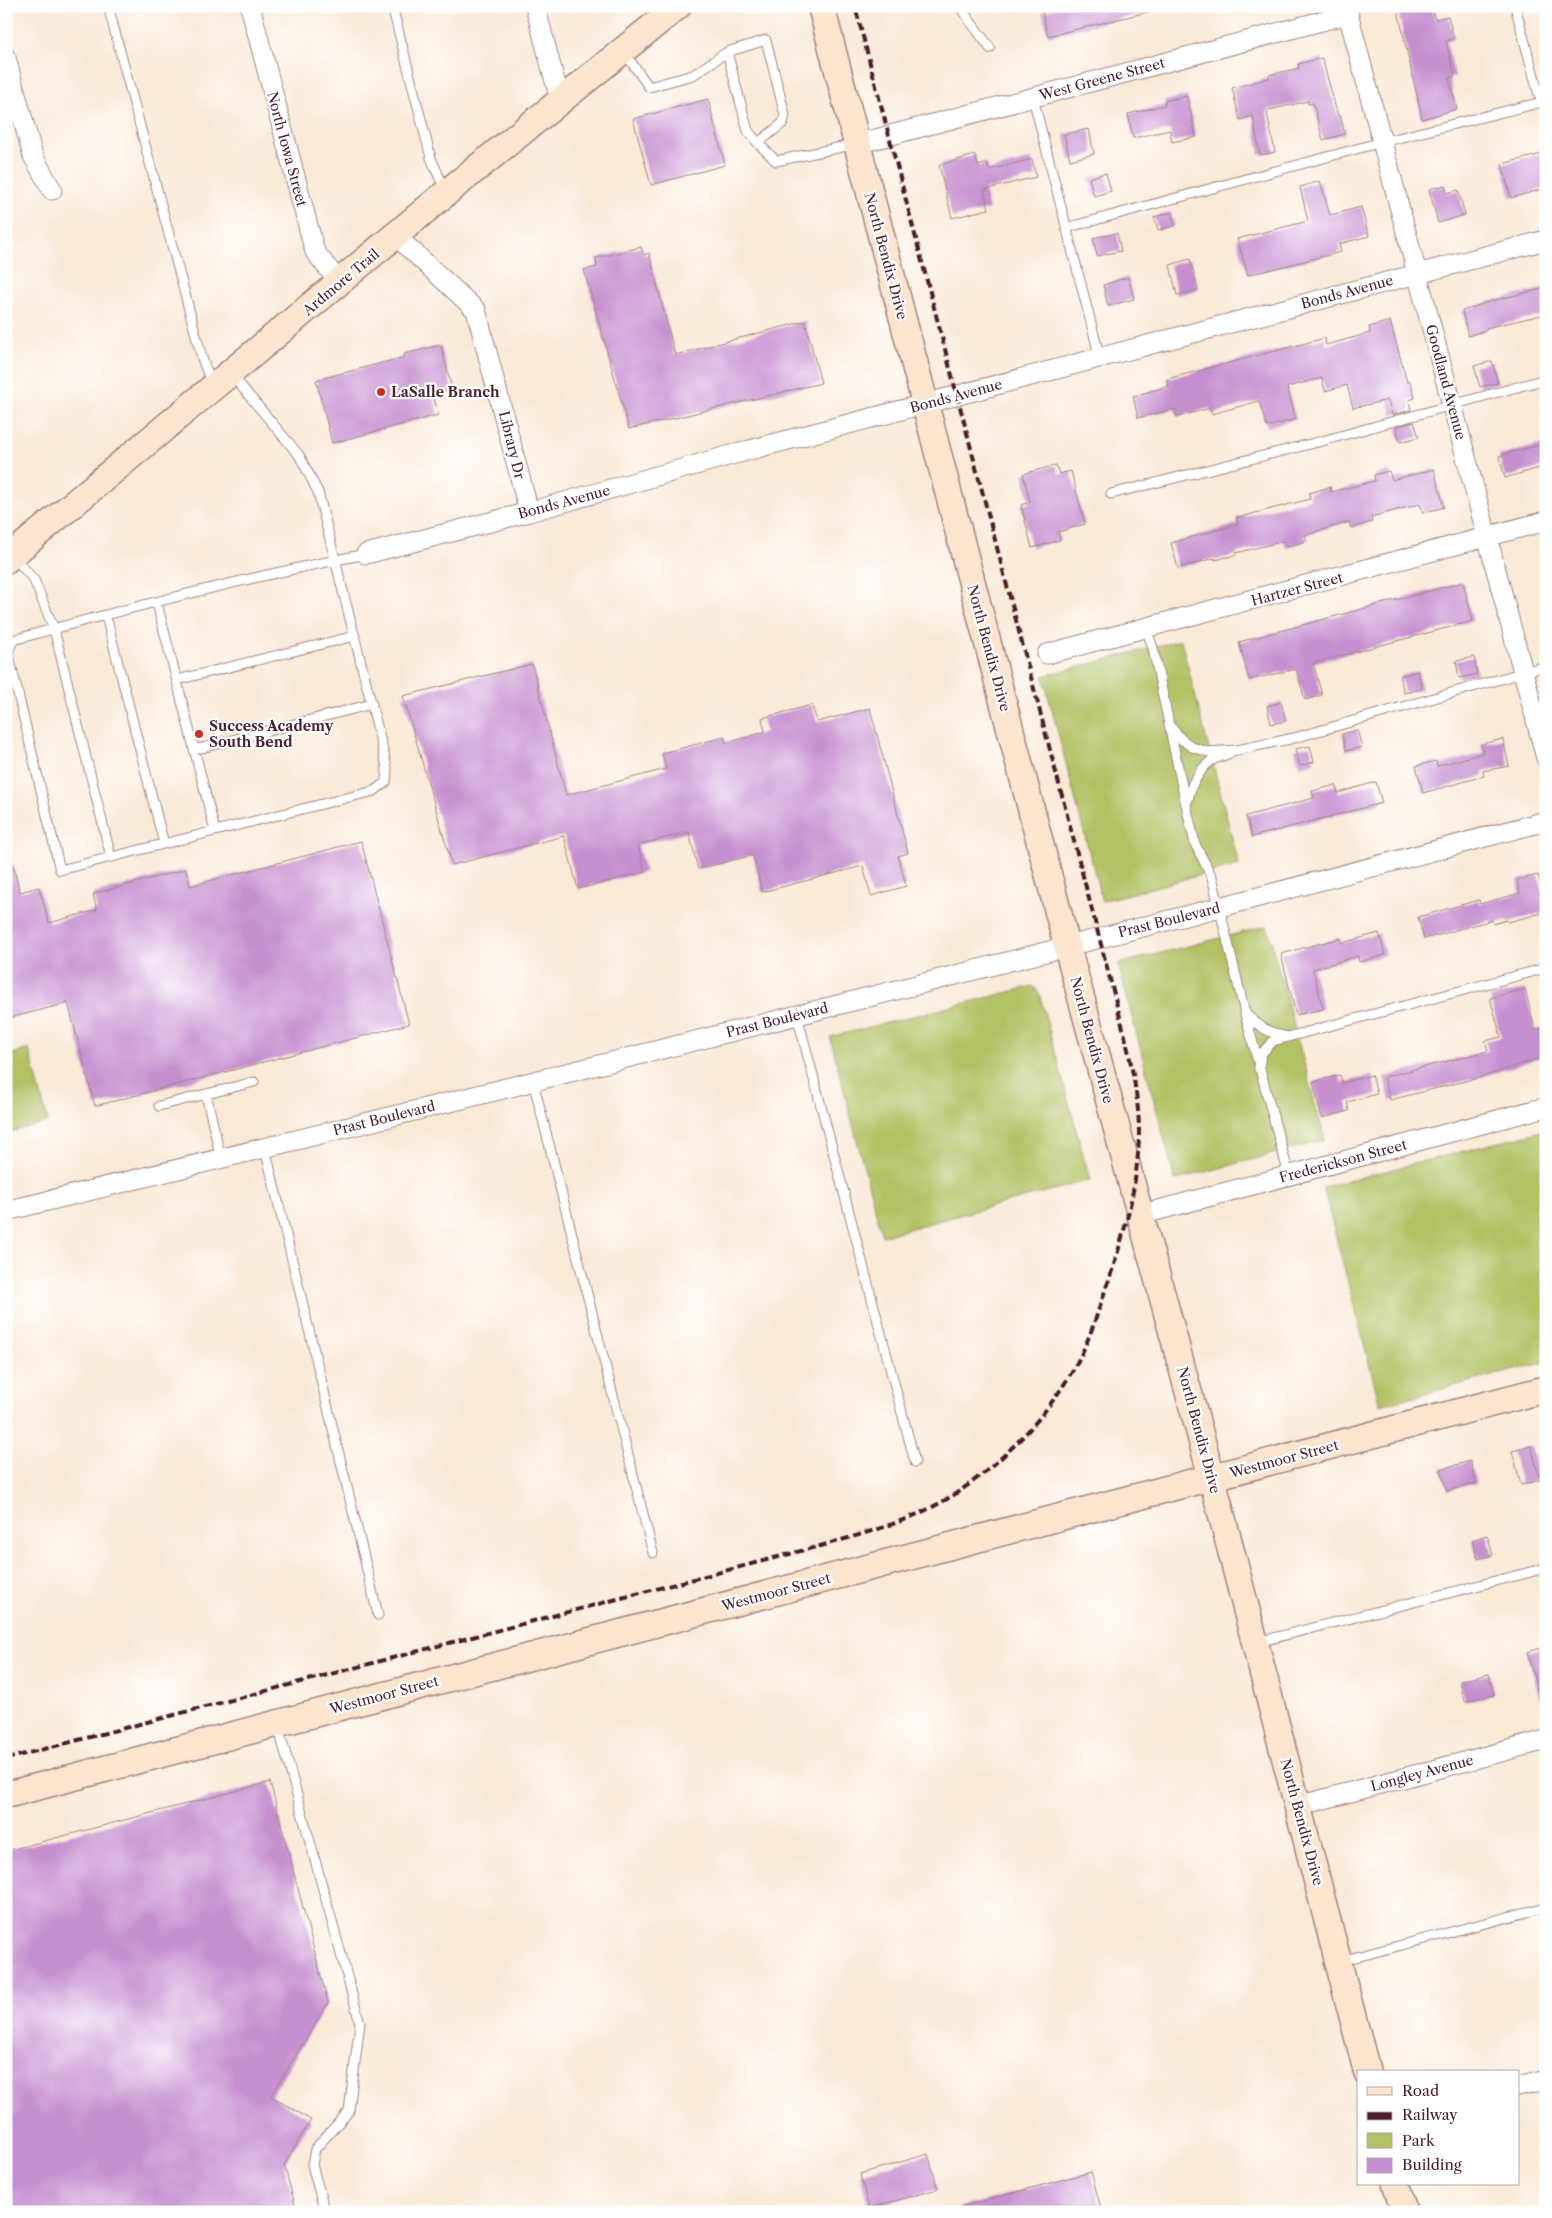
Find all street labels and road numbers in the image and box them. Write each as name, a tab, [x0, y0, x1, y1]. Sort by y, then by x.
street label: West Greene Street	[1036, 54, 1167, 105]
street label: North Iowa Street	[263, 90, 311, 208]
street label: North Bendix Drive	[860, 191, 912, 321]
street label: Ardmore Trail	[298, 245, 383, 320]
street label: Bonds Avenue	[1299, 271, 1395, 313]
street label: Goodland Avenue	[1422, 322, 1470, 442]
street label: Bonds Avenue	[908, 375, 1004, 417]
street label: Library Dr	[495, 409, 529, 481]
street label: Bonds Avenue	[516, 481, 612, 523]
street label: Hartzer Street	[1249, 568, 1345, 610]
street label: North Bendix Drive	[963, 583, 1015, 713]
street label: Prast Boulevard	[1116, 898, 1222, 941]
street label: North Bendix Drive	[1066, 975, 1118, 1105]
street label: Prast Boulevard	[724, 998, 830, 1041]
street label: Prast Boulevard	[331, 1096, 437, 1139]
street label: Frederickson Street	[1277, 1135, 1409, 1187]
street label: North Bendix Drive	[1173, 1365, 1225, 1495]
street label: Westmoor Street	[1227, 1436, 1341, 1482]
street label: Westmoor Street	[719, 1569, 833, 1615]
street label: Westmoor Street	[327, 1672, 441, 1718]
street label: Longley Avenue	[1369, 1751, 1476, 1795]
street label: North Bendix Drive	[1276, 1757, 1328, 1887]

